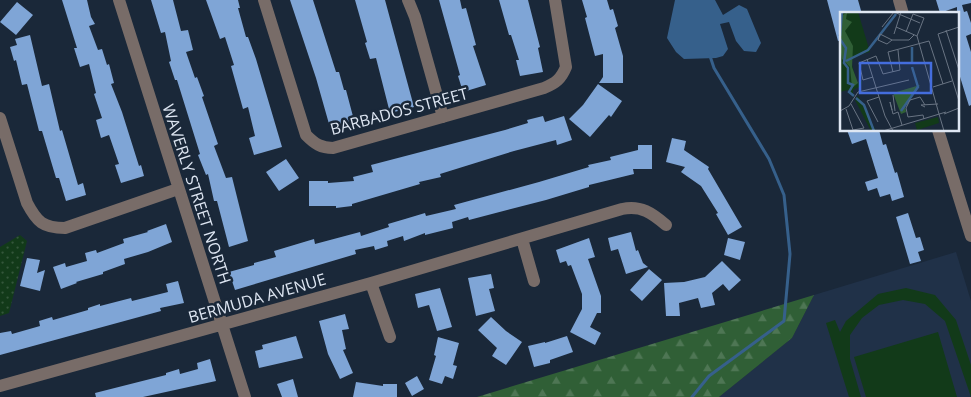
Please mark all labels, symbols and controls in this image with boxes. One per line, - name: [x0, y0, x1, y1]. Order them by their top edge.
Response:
- inset map: [840, 12, 958, 131]
- street label: BARBADOS STREET: [328, 82, 471, 140]
- street label: WAVERLY STREET NORTH: [158, 101, 236, 287]
- street label: BERMUDA AVENUE: [186, 268, 328, 328]

